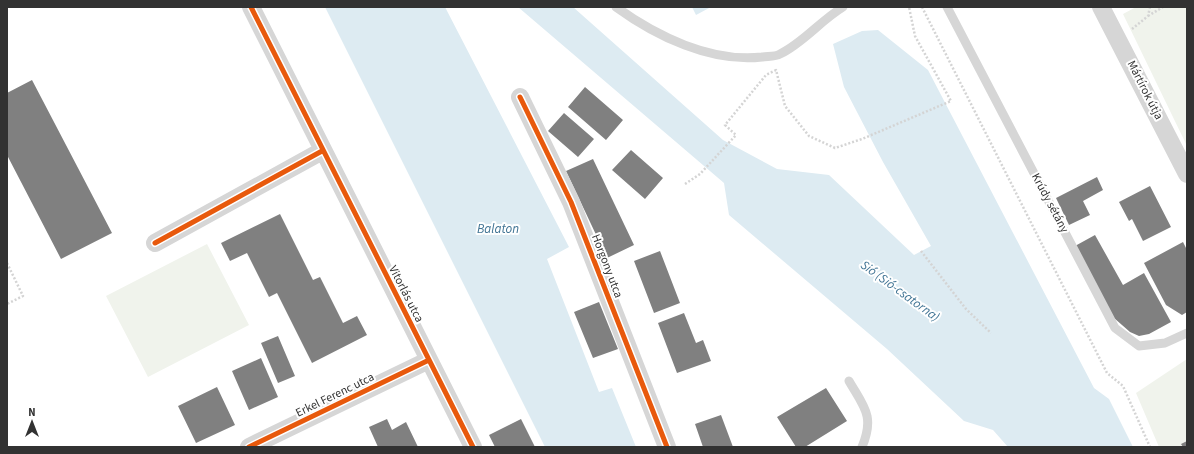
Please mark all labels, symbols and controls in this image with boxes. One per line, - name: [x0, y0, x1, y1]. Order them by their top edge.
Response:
- street label: Mártírok útja: [1123, 57, 1167, 123]
- street label: Krúdy sétány: [1027, 170, 1073, 236]
- water label: Balaton: [477, 220, 519, 238]
- street label: Horgony utca: [587, 232, 627, 300]
- water label: Sió (Sió-csatorna): [857, 256, 943, 326]
- street label: Vitorlás utca: [384, 262, 428, 326]
- street label: Erkel Ferenc utca: [293, 369, 377, 421]
- north arrow: [12, 402, 52, 442]
- text: N: [28, 405, 36, 420]

